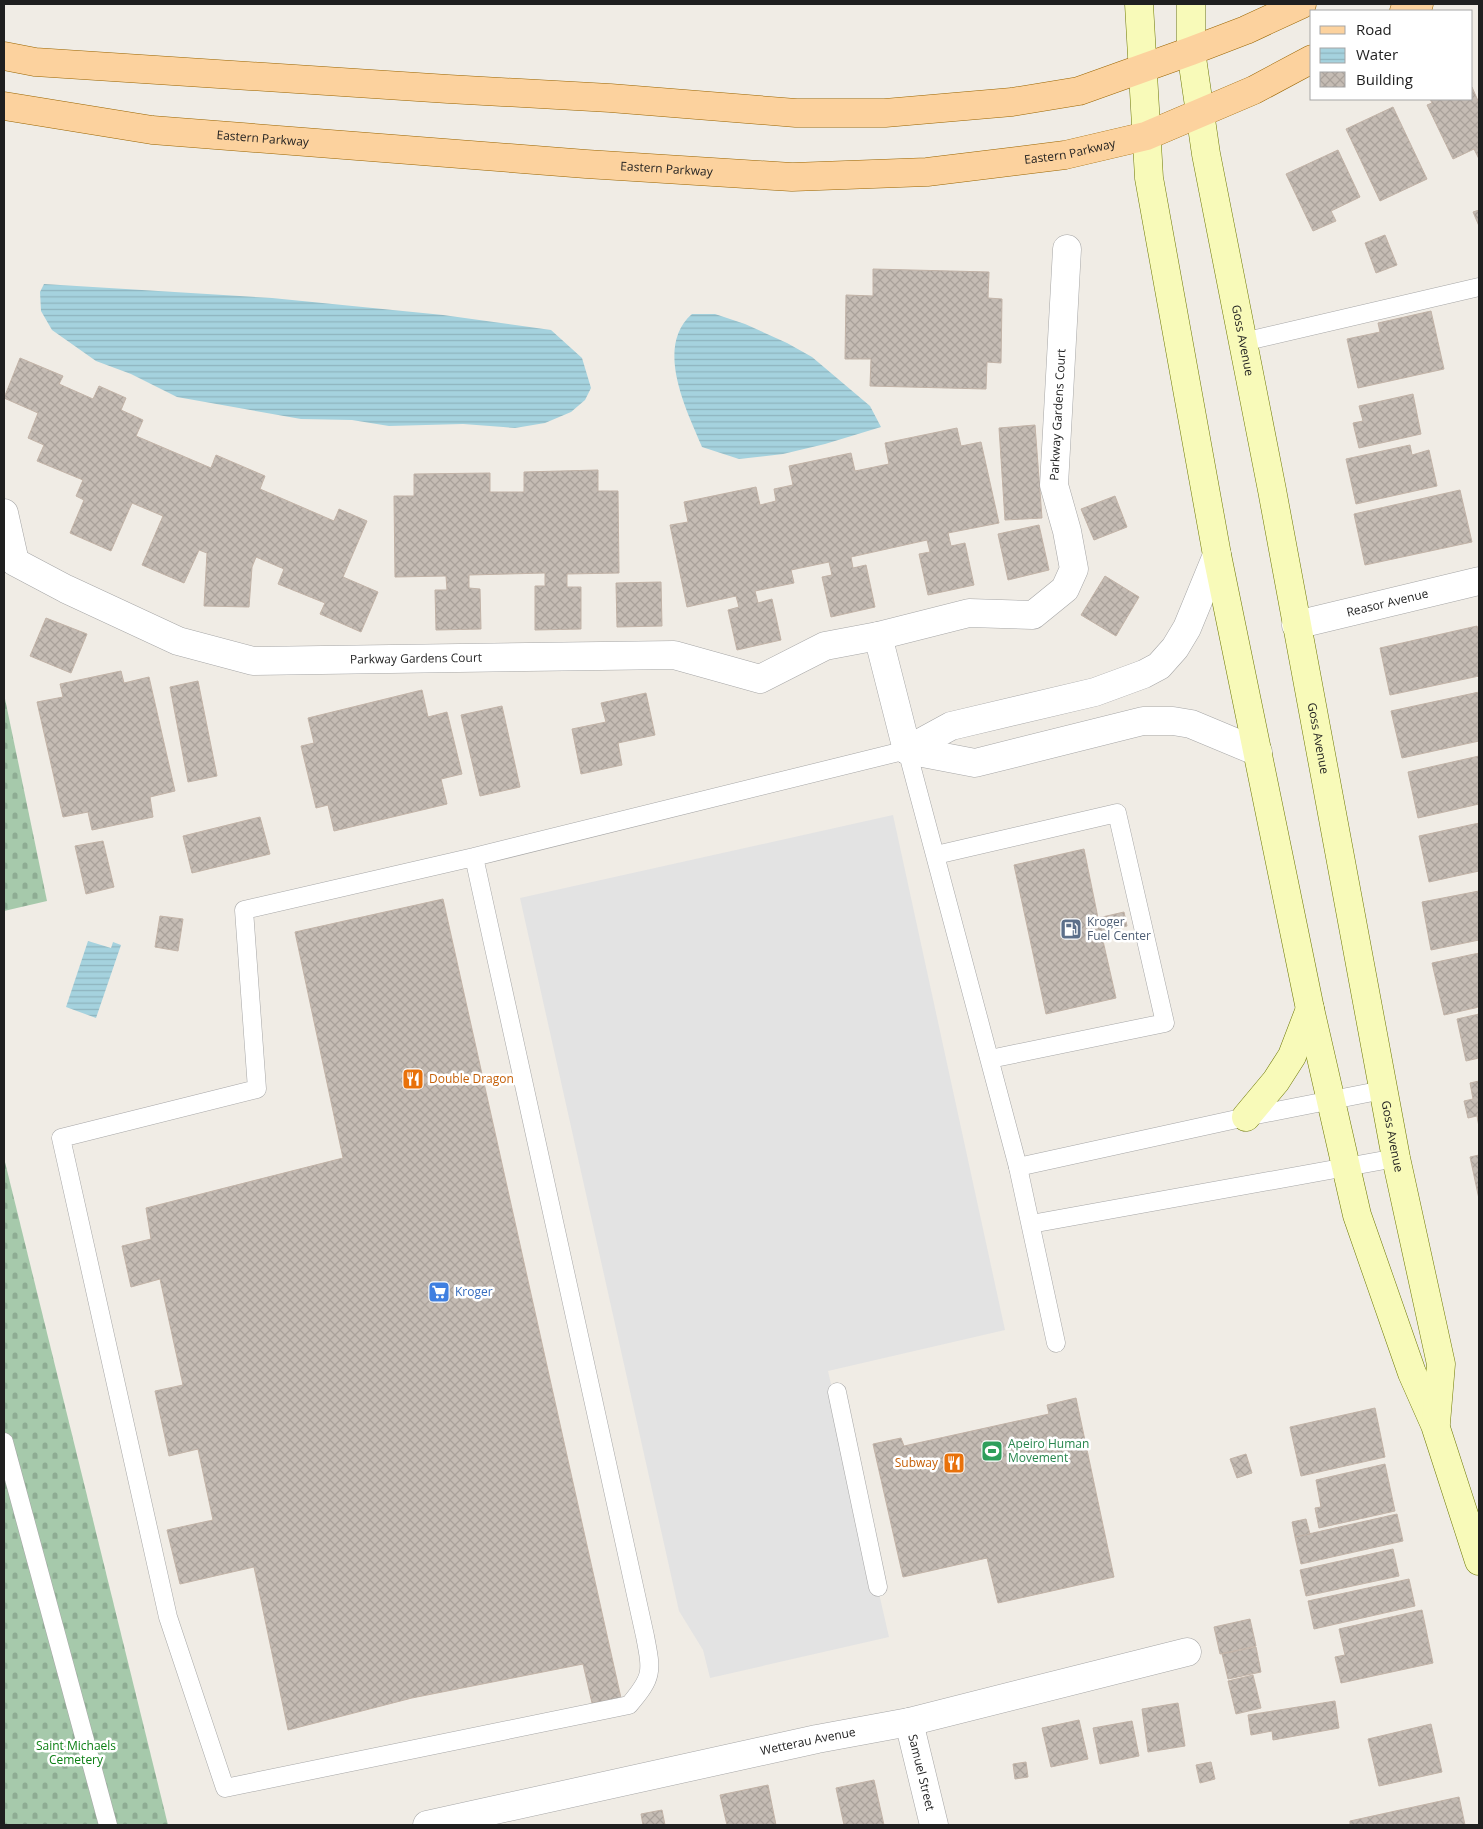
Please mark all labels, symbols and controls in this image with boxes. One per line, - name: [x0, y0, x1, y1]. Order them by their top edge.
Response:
- legend: [1310, 10, 1473, 100]
- text: Road: [1356, 19, 1392, 39]
- text: Water: [1356, 44, 1398, 64]
- text: Building: [1356, 69, 1413, 89]
- street label: Eastern Parkway: [216, 126, 311, 150]
- street label: Eastern Parkway: [1023, 134, 1118, 168]
- street label: Eastern Parkway: [620, 157, 714, 180]
- street label: Goss Avenue: [1228, 303, 1258, 378]
- street label: Parkway Gardens Court: [1045, 348, 1069, 481]
- street label: Reasor Avenue: [1345, 584, 1430, 621]
- street label: Parkway Gardens Court: [350, 649, 482, 668]
- street label: Goss Avenue: [1304, 701, 1334, 776]
- place label: Kroger Fuel Center: [1087, 913, 1151, 944]
- fuel station icon: Kroger Fuel Center: [1059, 917, 1083, 941]
- restaurant icon: Double Dragon: [401, 1067, 425, 1091]
- place label: Double Dragon: [429, 1070, 514, 1087]
- street label: Goss Avenue: [1378, 1099, 1408, 1174]
- supermarket icon: Kroger: [427, 1280, 451, 1304]
- place label: Kroger: [455, 1283, 493, 1300]
- place label: Apeiro Human Movement: [1008, 1435, 1089, 1466]
- sports icon: Apeiro Human Movement: [980, 1439, 1004, 1463]
- restaurant icon: Subway: [942, 1451, 966, 1475]
- place label: Subway: [895, 1454, 939, 1471]
- street label: Wetterau Avenue: [759, 1723, 857, 1759]
- street label: Samuel Street: [904, 1732, 939, 1812]
- park label: Saint Michaels Cemetery: [36, 1737, 116, 1768]

